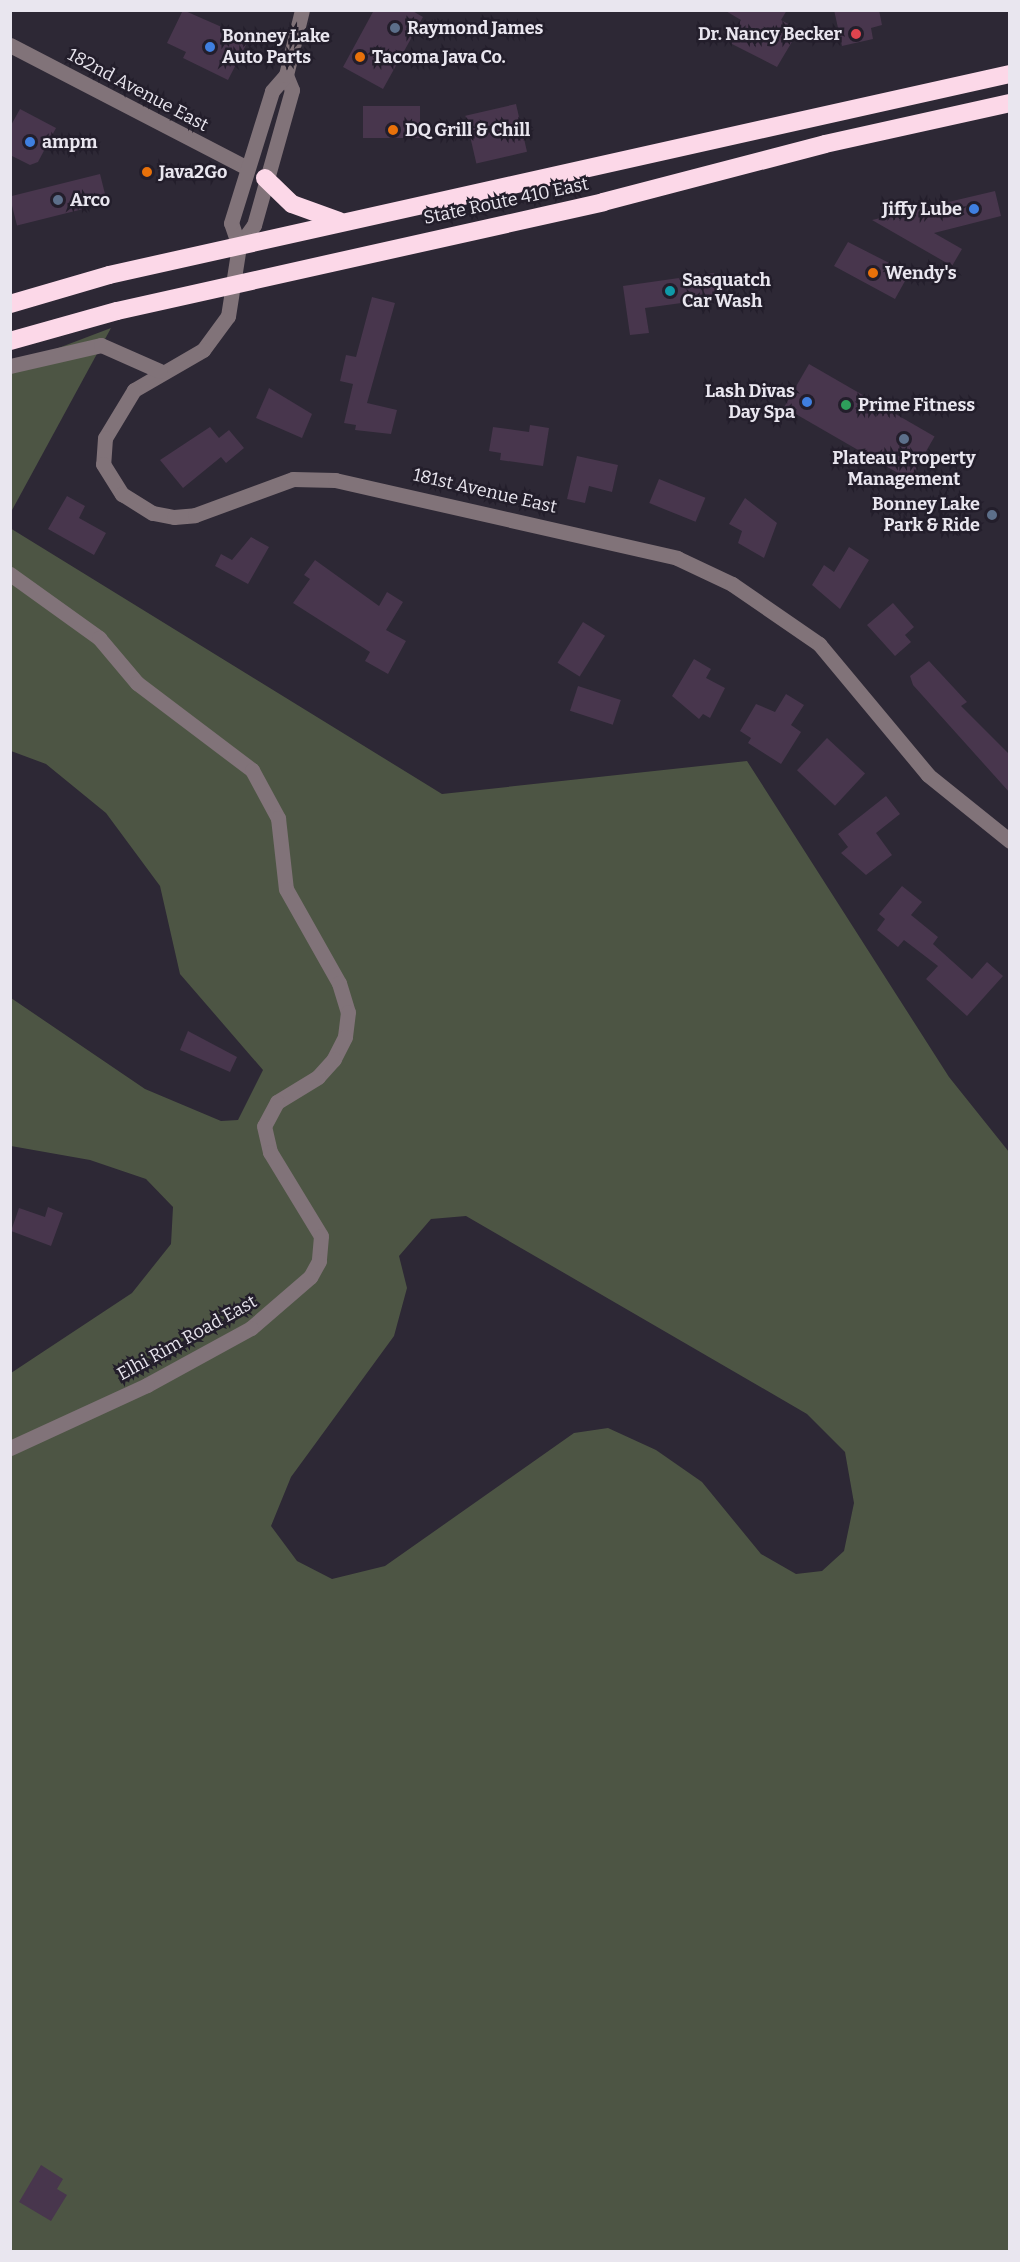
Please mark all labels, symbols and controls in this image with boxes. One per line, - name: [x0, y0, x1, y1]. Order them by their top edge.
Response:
- place label: Raymond James: [407, 17, 543, 39]
- marker: Raymond James: [388, 21, 402, 35]
- place label: Dr. Nancy Becker: [698, 23, 842, 45]
- marker: Dr. Nancy Becker: [847, 25, 865, 43]
- place label: Bonney Lake Auto Parts: [222, 26, 330, 68]
- marker: Bonney Lake Auto Parts: [203, 40, 217, 54]
- street label: 182nd Avenue East: [64, 44, 212, 136]
- place label: Tacoma Java Co.: [372, 46, 506, 68]
- marker: Tacoma Java Co.: [353, 50, 367, 64]
- place label: DQ Grill & Chill: [405, 119, 530, 141]
- marker: DQ Grill & Chill: [386, 123, 400, 137]
- place label: ampm: [42, 131, 97, 153]
- marker: ampm: [23, 135, 37, 149]
- place label: Java2Go: [159, 161, 227, 183]
- marker: Java2Go: [140, 165, 154, 179]
- street label: State Route 410 East: [422, 173, 590, 229]
- place label: Arco: [70, 189, 110, 211]
- marker: Arco: [51, 193, 65, 207]
- place label: Jiffy Lube: [882, 198, 962, 220]
- marker: Jiffy Lube: [967, 202, 981, 216]
- place label: Wendy's: [885, 262, 957, 284]
- marker: Wendy's: [866, 266, 880, 280]
- place label: Sasquatch Car Wash: [682, 270, 771, 312]
- marker: Sasquatch Car Wash: [663, 284, 677, 298]
- place label: Lash Divas Day Spa: [705, 381, 795, 424]
- place label: Prime Fitness: [858, 394, 975, 416]
- marker: Lash Divas Day Spa: [800, 395, 814, 409]
- marker: Prime Fitness: [839, 398, 853, 412]
- marker: Plateau Property Management: [897, 432, 911, 446]
- place label: Plateau Property Management: [832, 448, 976, 490]
- street label: 181st Avenue East: [411, 464, 559, 518]
- place label: Bonney Lake Park & Ride: [872, 494, 980, 536]
- marker: Bonney Lake Park & Ride: [985, 508, 999, 522]
- street label: Elhi Rim Road East: [114, 1291, 260, 1385]

